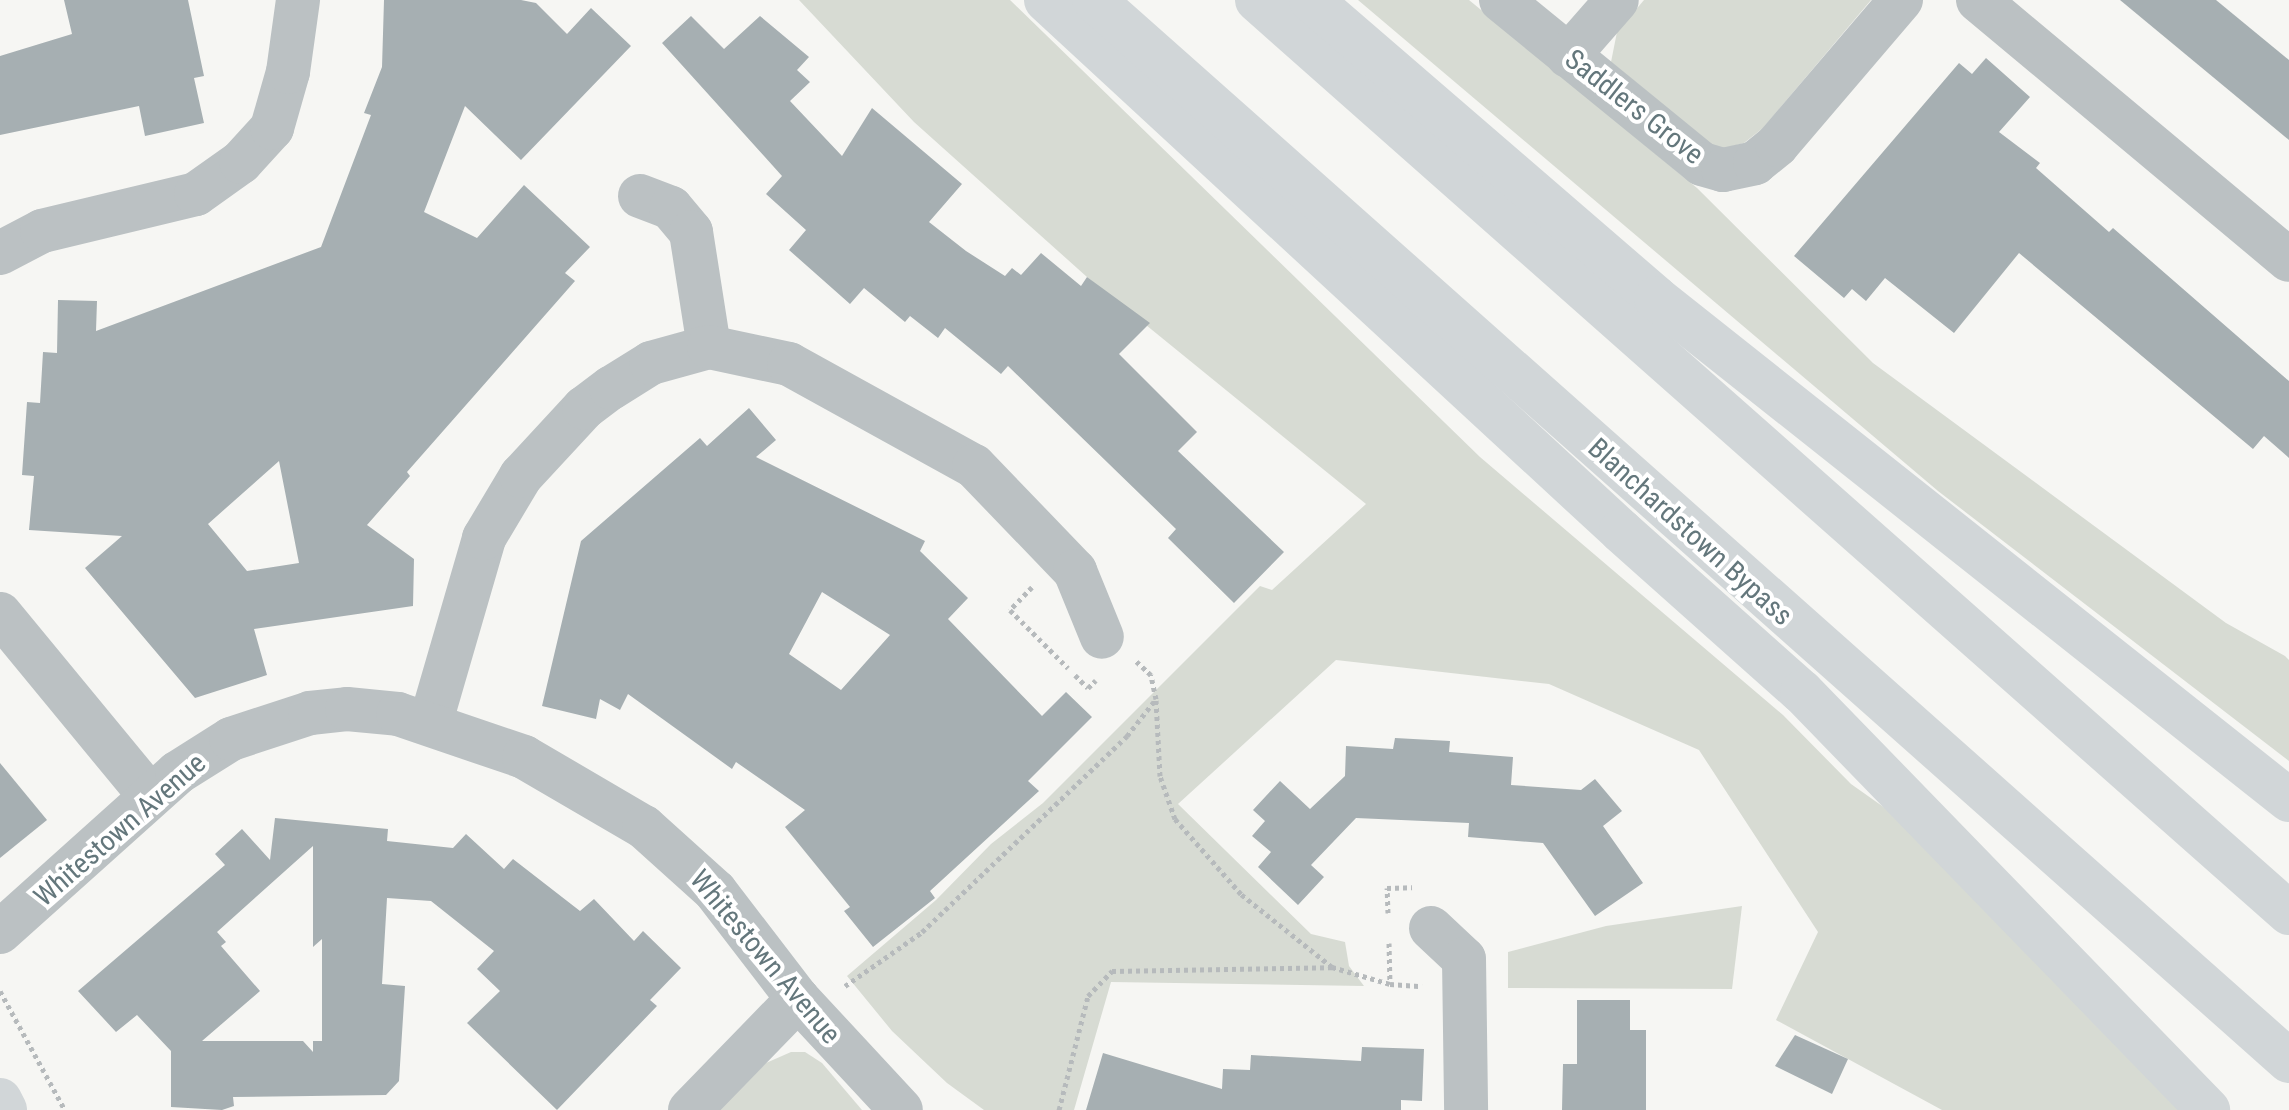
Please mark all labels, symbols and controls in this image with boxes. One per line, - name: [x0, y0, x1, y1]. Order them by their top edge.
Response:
- street label: Saddlers Grove: [1558, 42, 1710, 172]
- street label: Blanchardstown Bypass: [1581, 431, 1799, 633]
- street label: Whitestown Avenue: [27, 746, 213, 914]
- street label: Whitestown Avenue: [683, 863, 847, 1051]

